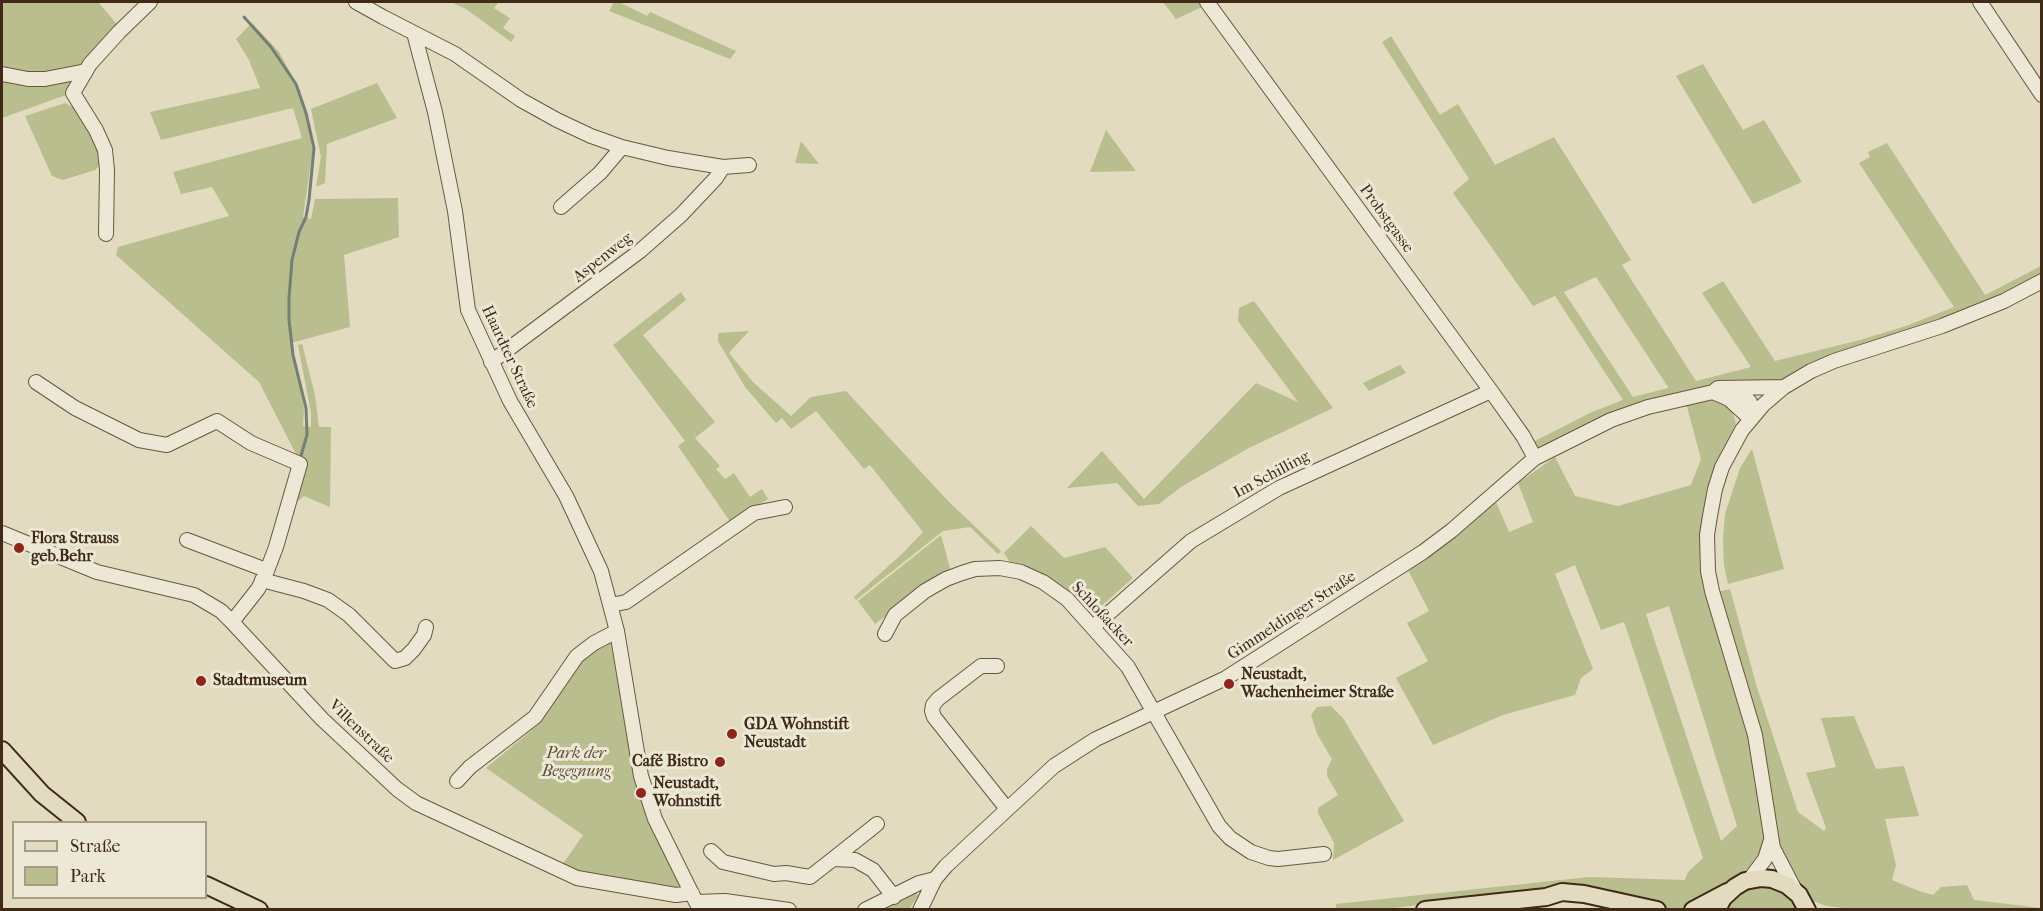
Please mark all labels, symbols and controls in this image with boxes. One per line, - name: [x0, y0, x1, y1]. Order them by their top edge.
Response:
- street label: Probstgasse: [1355, 181, 1417, 257]
- street label: Aspenweg: [570, 229, 636, 287]
- street label: Haardter Straße: [477, 302, 541, 412]
- street label: Im Schilling: [1231, 447, 1313, 503]
- place label: Flora Strauss geb.Behr: [31, 529, 119, 567]
- marker: Flora Strauss geb.Behr: [12, 541, 26, 555]
- street label: Gimmeldinger Straße: [1224, 567, 1360, 665]
- street label: Schloßacker: [1067, 578, 1137, 652]
- place label: Neustadt, Wachenheimer Straße: [1241, 665, 1394, 703]
- place label: Stadtmuseum: [213, 671, 307, 691]
- marker: Stadtmuseum: [194, 674, 208, 688]
- marker: Neustadt, Wachenheimer Straße: [1222, 677, 1236, 691]
- street label: Villenstraße: [324, 696, 398, 768]
- place label: GDA Wohnstift Neustadt: [744, 715, 849, 753]
- marker: GDA Wohnstift Neustadt: [725, 727, 739, 741]
- park label: Park der Begegnung: [542, 744, 610, 782]
- place label: Café Bistro: [632, 752, 708, 772]
- marker: Café Bistro: [713, 755, 727, 769]
- place label: Neustadt, Wohnstift: [653, 774, 721, 812]
- marker: Neustadt, Wohnstift: [634, 786, 648, 800]
- legend: [12, 821, 207, 899]
- text: Straße: [70, 836, 120, 857]
- text: Park: [70, 866, 106, 887]

